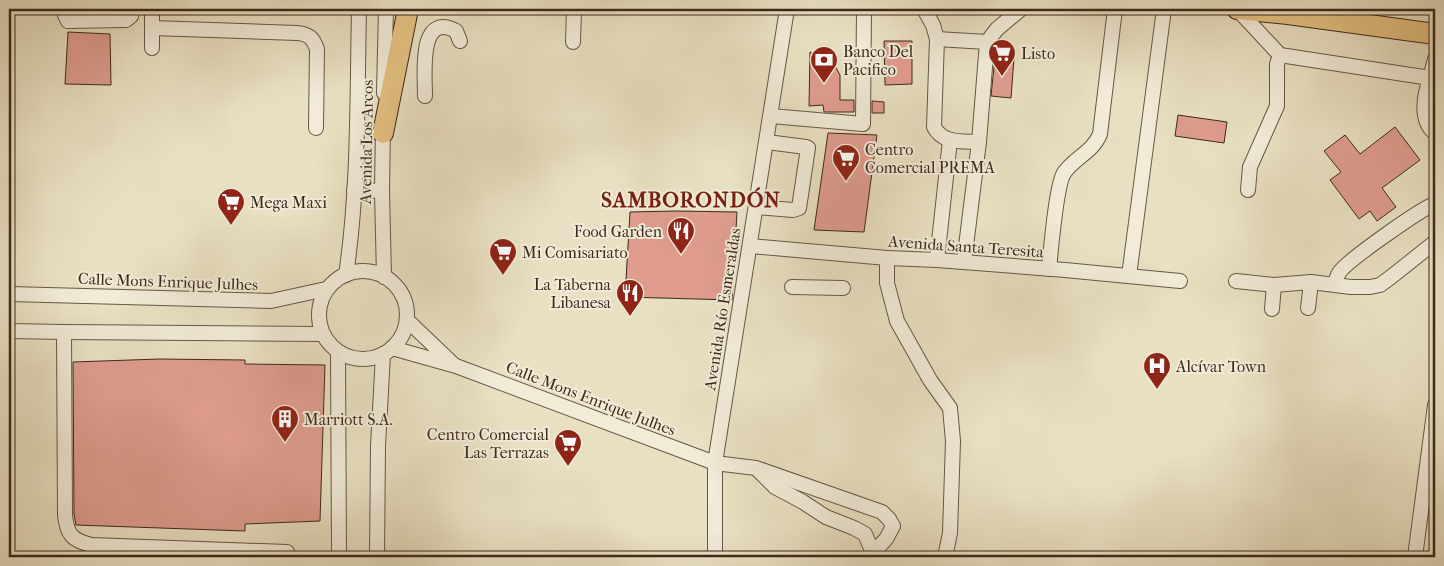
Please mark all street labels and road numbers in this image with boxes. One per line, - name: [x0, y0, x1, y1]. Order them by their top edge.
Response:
- street label: Avenida Los Arcos: [356, 80, 377, 205]
- street label: Avenida Río Esmeraldas: [700, 226, 745, 393]
- street label: Avenida Santa Teresita: [886, 232, 1045, 261]
- street label: Calle Mons Enrique Julhes: [78, 269, 259, 294]
- street label: Calle Mons Enrique Julhes: [503, 357, 679, 440]

